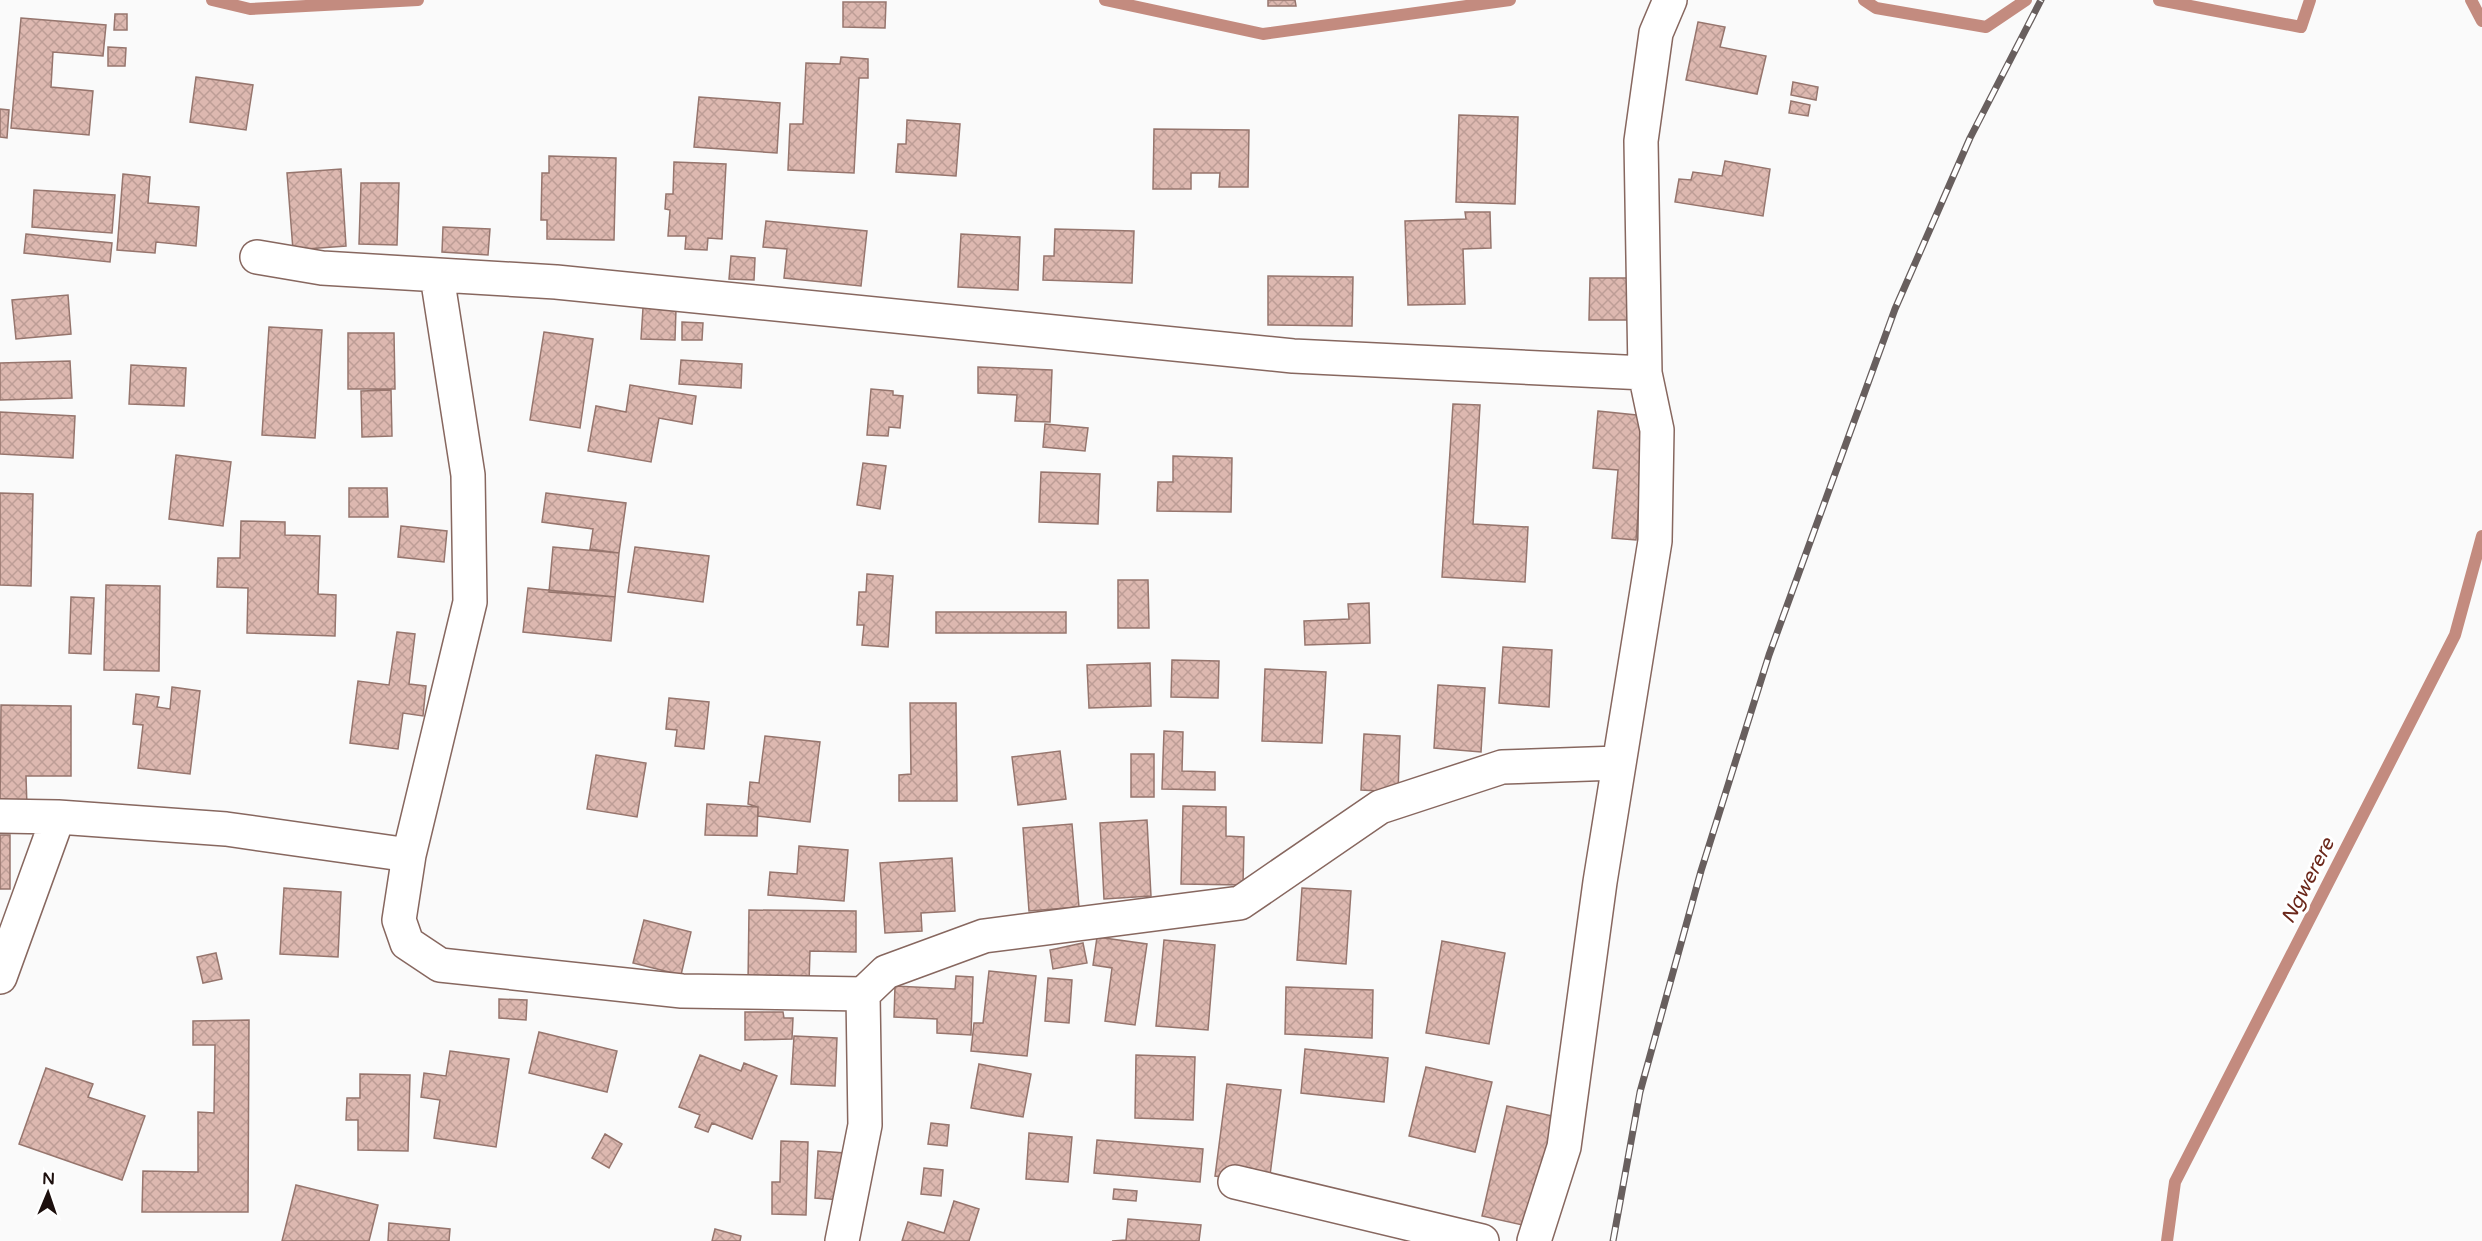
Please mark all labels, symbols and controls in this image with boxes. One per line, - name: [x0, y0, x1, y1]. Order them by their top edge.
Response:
- water label: Ngwerere: [2276, 833, 2341, 928]
- north arrow: [18, 1163, 78, 1223]
- text: N: [42, 1169, 55, 1189]

